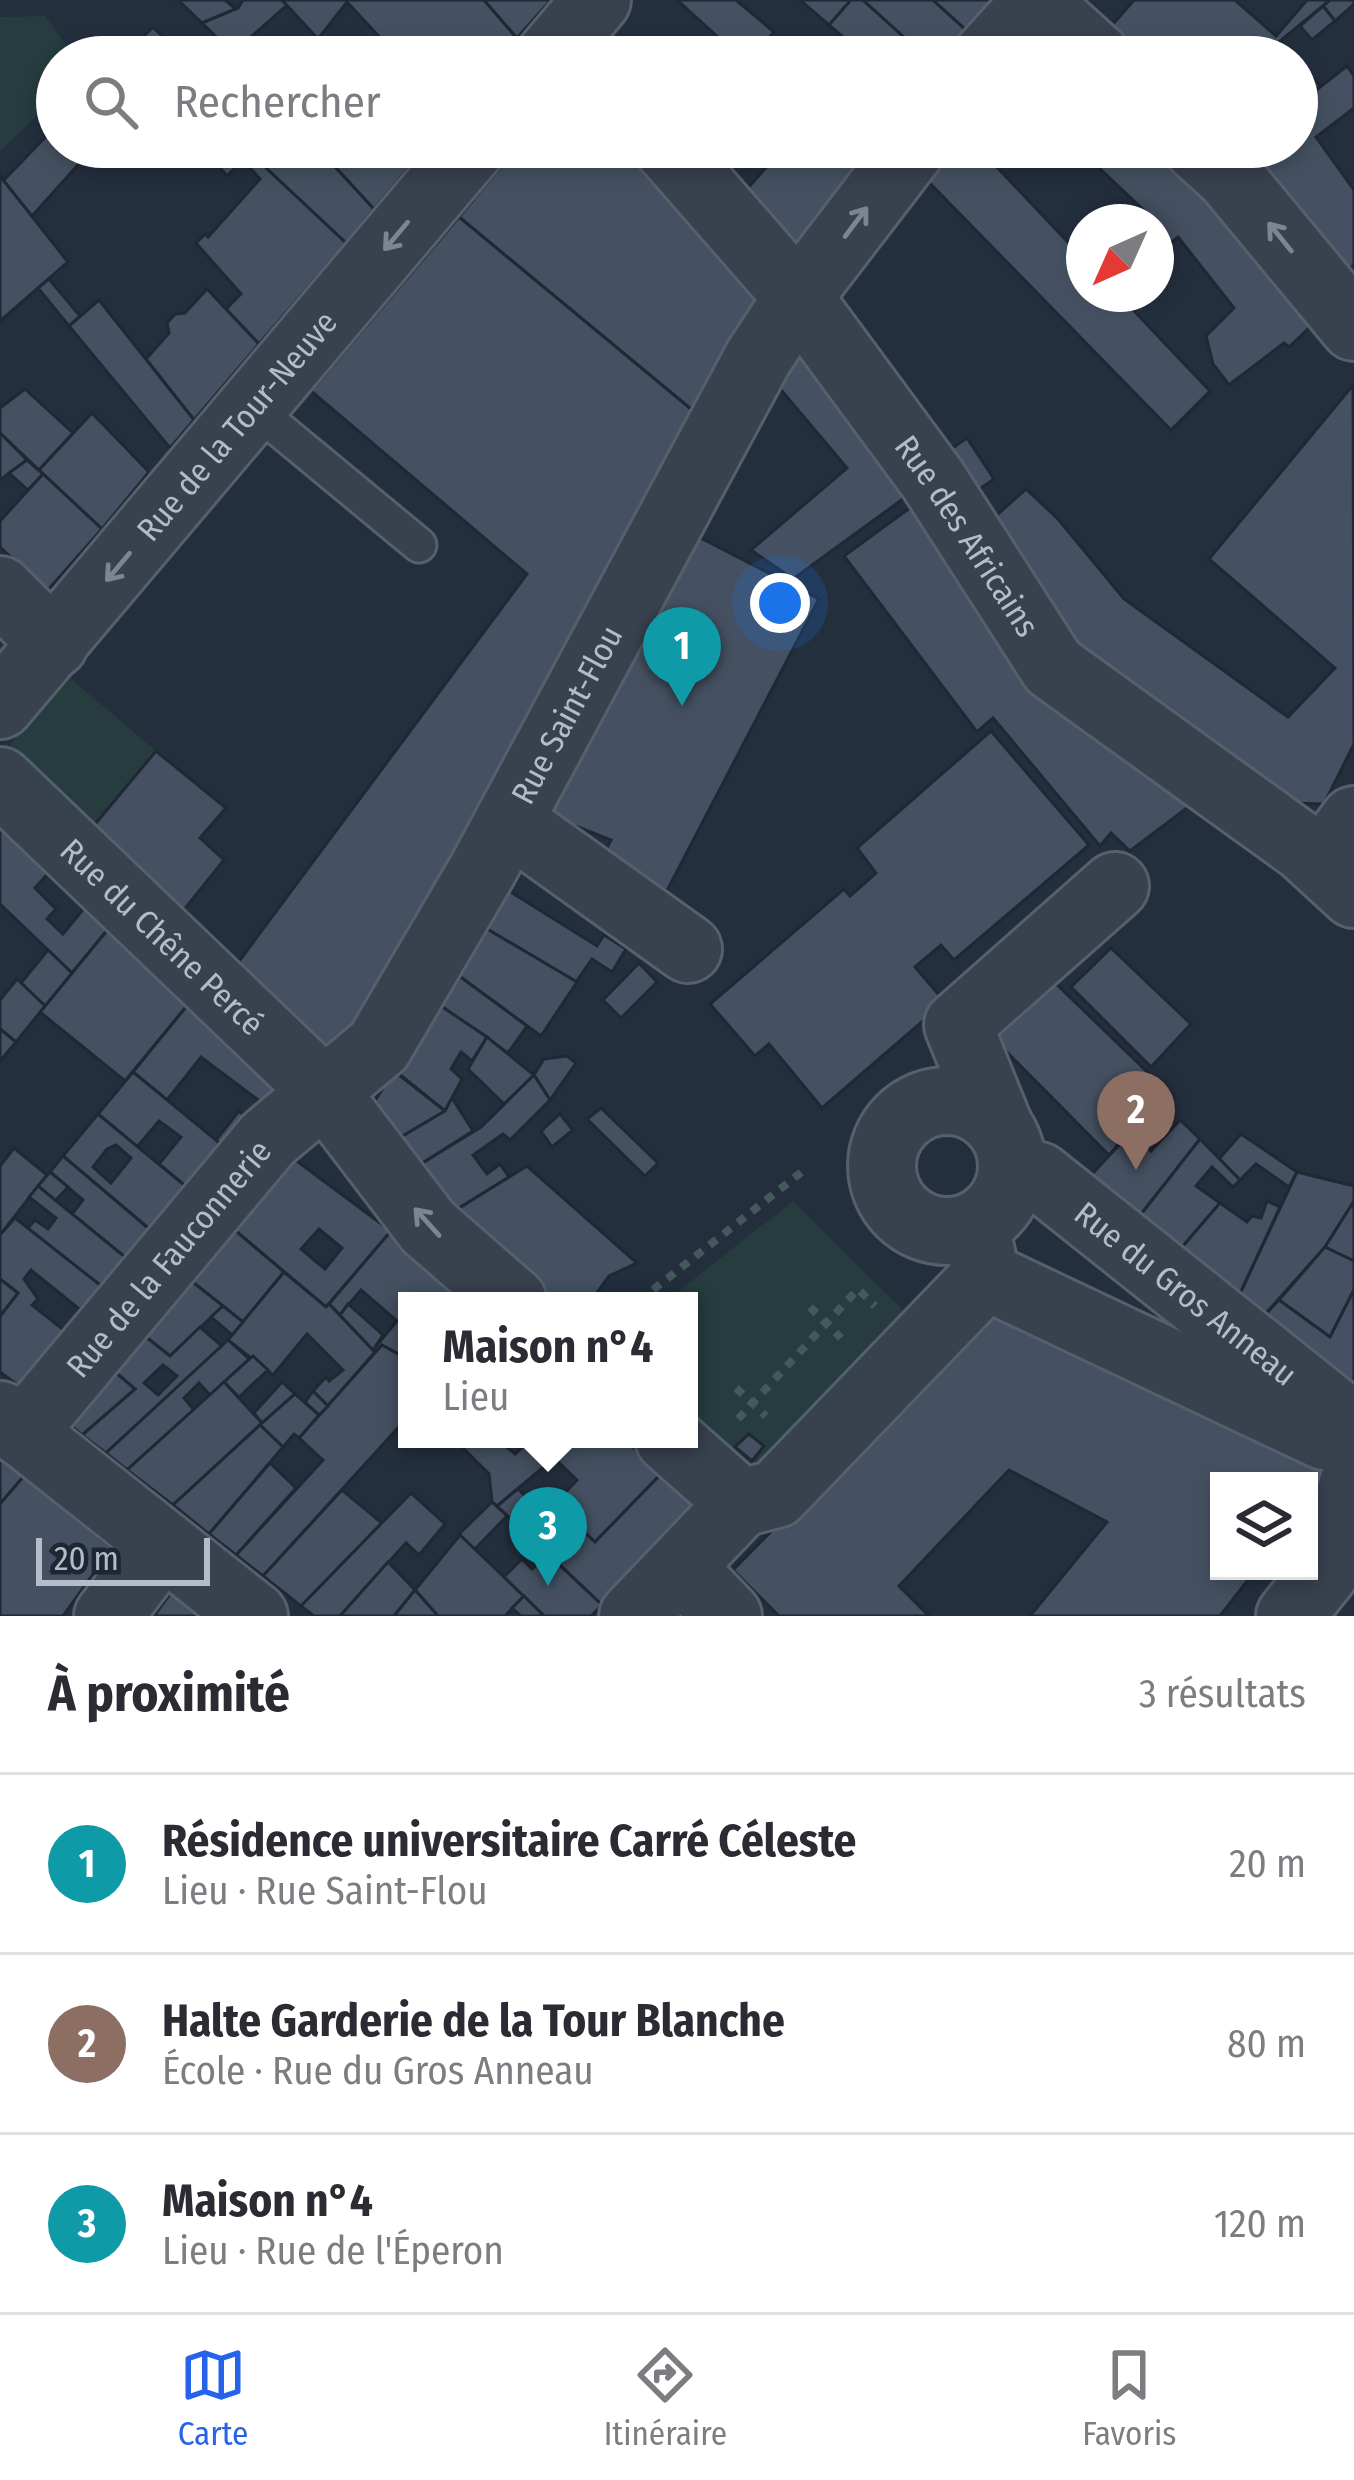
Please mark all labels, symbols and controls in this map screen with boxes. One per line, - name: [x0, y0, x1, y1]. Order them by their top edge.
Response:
- search box: [36, 36, 1318, 168]
- icon: search: [78, 69, 144, 135]
- text: Rechercher: [174, 75, 381, 129]
- north arrow: [1066, 204, 1174, 312]
- one-way arrow: [842, 207, 869, 239]
- one-way arrow: [383, 220, 410, 251]
- one-way arrow: [1266, 222, 1294, 253]
- street label: Rue de la Tour-Neuve: [129, 303, 346, 549]
- street label: Rue des Africains: [886, 428, 1047, 644]
- one-way arrow: [105, 550, 131, 582]
- your location: [750, 573, 810, 633]
- pin: 1: [643, 607, 721, 706]
- street label: Rue Saint-Flou: [503, 619, 631, 811]
- street label: Rue du Chêne Percé: [52, 831, 272, 1044]
- pin: 2: [1097, 1071, 1175, 1170]
- street label: Rue de la Fauconnerie: [58, 1132, 280, 1386]
- street label: Rue du Gros Anneau: [1066, 1193, 1304, 1395]
- one-way arrow: [414, 1208, 441, 1238]
- popup: [398, 1292, 698, 1448]
- text: Maison n°4: [443, 1320, 653, 1374]
- text: Lieu: [443, 1374, 509, 1420]
- map controls: [1210, 1472, 1318, 1580]
- button: layers: [1210, 1472, 1318, 1580]
- pin: 3: [509, 1487, 587, 1586]
- scale bar: [36, 1532, 210, 1585]
- text: 20 m: [54, 1539, 119, 1579]
- text: À proximité: [48, 1663, 290, 1725]
- text: 3 résultats: [1139, 1671, 1306, 1717]
- text: Résidence universitaire Carré Céleste: [162, 1814, 856, 1868]
- text: 1: [79, 1841, 95, 1887]
- text: 20 m: [1229, 1841, 1306, 1887]
- text: Lieu · Rue Saint-Flou: [162, 1868, 488, 1914]
- text: Halte Garderie de la Tour Blanche: [162, 1994, 785, 2048]
- text: 2: [78, 2021, 96, 2067]
- text: 80 m: [1227, 2021, 1306, 2067]
- text: École · Rue du Gros Anneau: [162, 2048, 594, 2094]
- text: Maison n°4: [162, 2174, 373, 2228]
- text: 3: [78, 2201, 96, 2247]
- text: 120 m: [1214, 2201, 1306, 2247]
- text: Lieu · Rue de l'Éperon: [162, 2228, 504, 2274]
- tab: Carte: [178, 2342, 248, 2454]
- tab: Itinéraire: [604, 2342, 727, 2454]
- tab: Favoris: [1082, 2342, 1176, 2454]

